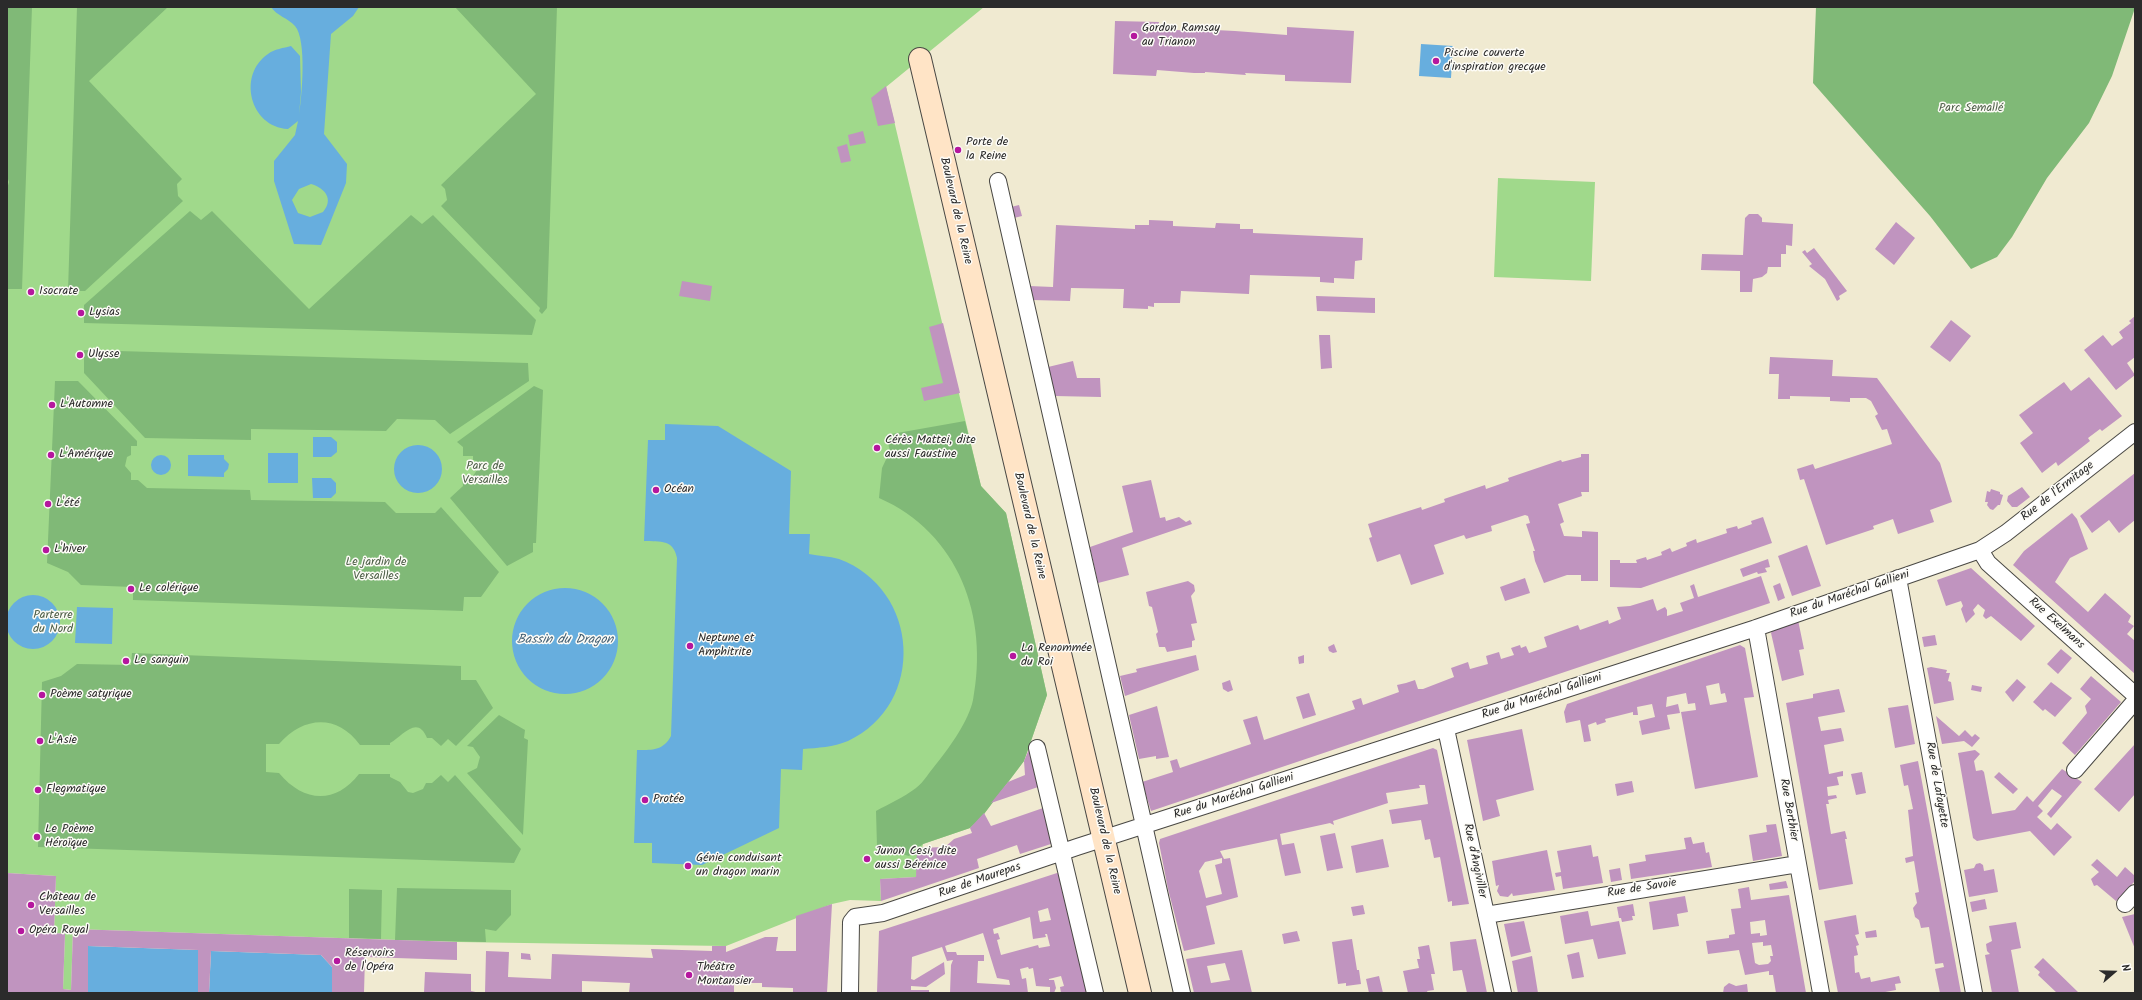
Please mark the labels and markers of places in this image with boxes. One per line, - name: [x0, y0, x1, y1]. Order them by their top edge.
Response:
- place label: Gordon Ramsay au Trianon: [1142, 22, 1220, 50]
- marker: Gordon Ramsay au Trianon: [1129, 31, 1139, 41]
- place label: Piscine couverte d'inspiration grecque: [1444, 47, 1546, 75]
- marker: Piscine couverte d'inspiration grecque: [1431, 56, 1441, 66]
- place label: Porte de la Reine: [966, 136, 1008, 164]
- marker: Porte de la Reine: [953, 145, 963, 155]
- place label: Isocrate: [39, 285, 78, 299]
- marker: Isocrate: [26, 287, 36, 297]
- place label: Lysias: [89, 306, 120, 320]
- marker: Lysias: [76, 308, 86, 318]
- place label: Ulysse: [88, 348, 119, 362]
- marker: Ulysse: [75, 350, 85, 360]
- place label: L'Automne: [60, 398, 113, 412]
- marker: L'Automne: [47, 400, 57, 410]
- place label: Cérès Mattei, dite aussi Faustine: [885, 434, 976, 462]
- marker: Cérès Mattei, dite aussi Faustine: [872, 443, 882, 453]
- place label: L'Amérique: [59, 448, 113, 462]
- marker: L'Amérique: [46, 450, 56, 460]
- place label: Océan: [664, 483, 694, 497]
- marker: Océan: [651, 485, 661, 495]
- place label: L'été: [56, 497, 79, 511]
- marker: L'été: [43, 499, 53, 509]
- place label: L'hiver: [54, 543, 86, 557]
- marker: L'hiver: [41, 545, 51, 555]
- place label: Le colérique: [139, 582, 198, 596]
- marker: Le colérique: [126, 584, 136, 594]
- place label: Neptune et Amphitrite: [698, 632, 754, 660]
- marker: Neptune et Amphitrite: [685, 641, 695, 651]
- place label: La Renommée du Roi: [1021, 642, 1092, 670]
- marker: La Renommée du Roi: [1008, 651, 1018, 661]
- place label: Le sanguin: [134, 654, 189, 668]
- marker: Le sanguin: [121, 656, 131, 666]
- place label: Poème satyrique: [50, 688, 132, 702]
- marker: Poème satyrique: [37, 690, 47, 700]
- place label: L'Asie: [48, 734, 77, 748]
- marker: L'Asie: [35, 736, 45, 746]
- place label: Flegmatique: [46, 783, 106, 797]
- marker: Flegmatique: [33, 785, 43, 795]
- place label: Protée: [653, 793, 684, 807]
- marker: Protée: [640, 795, 650, 805]
- place label: Le Poème Héroïque: [45, 823, 94, 851]
- marker: Le Poème Héroïque: [32, 832, 42, 842]
- place label: Junon Cesi, dite aussi Bérénice: [875, 845, 956, 873]
- place label: Génie conduisant un dragon marin: [696, 852, 782, 880]
- marker: Junon Cesi, dite aussi Bérénice: [862, 854, 872, 864]
- marker: Génie conduisant un dragon marin: [683, 861, 693, 871]
- place label: Château de Versailles: [39, 891, 96, 919]
- marker: Château de Versailles: [26, 900, 36, 910]
- place label: Opéra Royal: [29, 924, 88, 938]
- marker: Opéra Royal: [16, 926, 26, 936]
- place label: Réservoirs de l'Opéra: [345, 947, 394, 975]
- marker: Réservoirs de l'Opéra: [332, 956, 342, 966]
- place label: Théâtre Montansier: [697, 961, 752, 989]
- marker: Théâtre Montansier: [684, 970, 694, 980]

